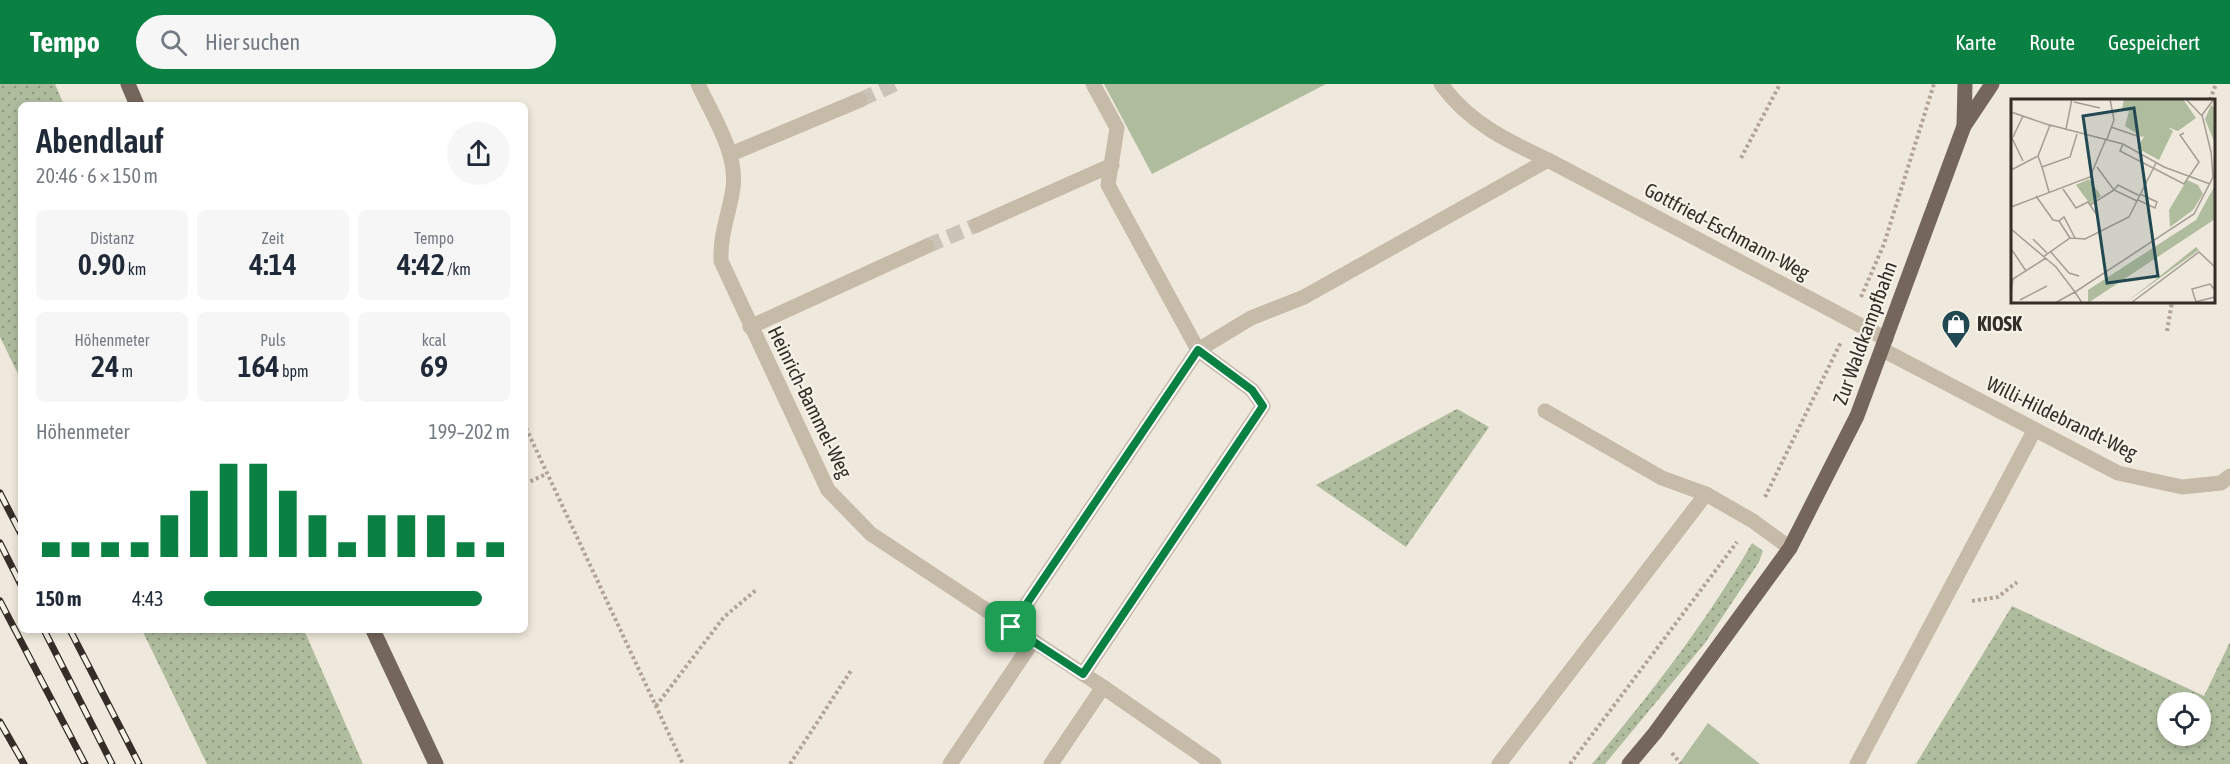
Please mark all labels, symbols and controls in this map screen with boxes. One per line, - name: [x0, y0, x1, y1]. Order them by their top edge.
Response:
- search box: [136, 15, 556, 69]
- text: Tempo: [30, 26, 100, 58]
- icon: search: [157, 26, 190, 59]
- text: Hier suchen: [205, 29, 300, 55]
- text: Karte: [1955, 30, 1996, 54]
- text: Route: [2029, 30, 2075, 54]
- text: Gespeichert: [2108, 30, 2200, 54]
- inset map: [2011, 99, 2215, 303]
- text: Abendlauf: [36, 122, 164, 160]
- button: share: [447, 122, 510, 185]
- text: 20:46 · 6 × 150 m: [36, 164, 158, 187]
- street label: Gottfried-Eschmann-Weg: [1641, 177, 1814, 284]
- text: Distanz: [90, 229, 134, 247]
- text: Zeit: [262, 229, 284, 247]
- text: Tempo: [414, 229, 454, 247]
- text: 0.90: [78, 247, 125, 281]
- text: 4:14: [249, 247, 297, 281]
- text: 4:42: [397, 247, 445, 281]
- street label: Zur Waldkampfbahn: [1828, 258, 1901, 408]
- text: km: [125, 260, 146, 278]
- text: /km: [445, 260, 471, 278]
- shop icon: KIOSK: [1940, 308, 1972, 350]
- place label: KIOSK: [1977, 312, 2022, 335]
- street label: Heinrich-Bammel-Weg: [764, 322, 857, 482]
- text: Höhenmeter: [75, 331, 149, 349]
- text: Puls: [260, 331, 286, 349]
- text: kcal: [422, 331, 446, 349]
- text: 24: [91, 349, 119, 383]
- text: 164: [237, 349, 280, 383]
- text: 69: [420, 349, 448, 383]
- text: m: [119, 362, 133, 380]
- text: bpm: [280, 362, 309, 380]
- street label: Willi-Hildebrandt-Weg: [1983, 371, 2142, 464]
- text: Höhenmeter: [36, 420, 130, 443]
- text: 199–202 m: [428, 420, 510, 443]
- text: 150 m: [36, 587, 81, 610]
- text: 4:43: [132, 587, 164, 610]
- pin: [985, 601, 1036, 652]
- icon: arrive: [994, 610, 1027, 643]
- map controls: [2157, 692, 2211, 746]
- button: locate: [2157, 692, 2211, 746]

